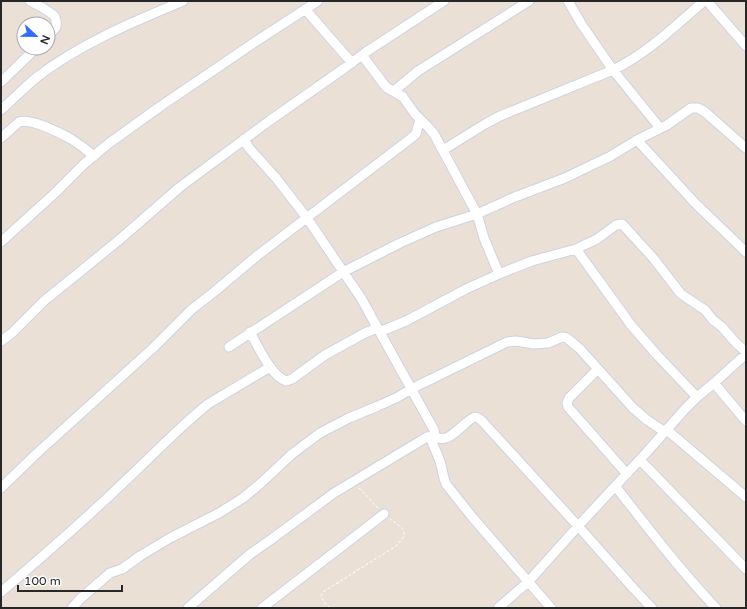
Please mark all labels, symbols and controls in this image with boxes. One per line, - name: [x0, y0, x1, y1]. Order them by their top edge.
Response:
- north arrow: [16, 16, 56, 56]
- text: N: [37, 33, 52, 46]
- scale bar: [18, 567, 122, 593]
- text: 100 m: [24, 574, 61, 588]

